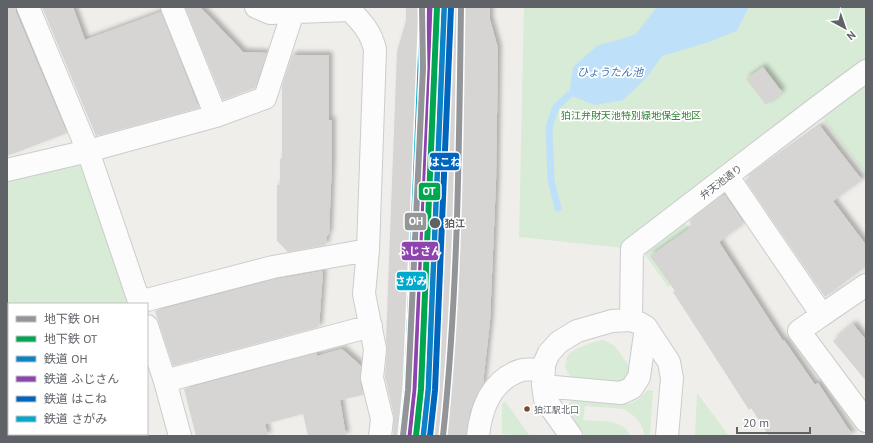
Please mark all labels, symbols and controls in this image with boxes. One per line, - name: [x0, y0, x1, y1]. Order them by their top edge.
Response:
- north arrow: [825, 8, 865, 48]
- text: N: [844, 28, 859, 43]
- water label: ひょうたん池: [577, 65, 644, 79]
- park label: 狛江弁財天池特別緑地保全地区: [561, 109, 701, 122]
- line badge: はこね: [429, 152, 460, 171]
- text: はこね: [429, 155, 462, 169]
- street label: 弁天池通り: [697, 162, 745, 202]
- line badge: OT: [418, 182, 441, 201]
- text: OT: [422, 184, 436, 198]
- line badge: OH: [404, 212, 427, 231]
- text: OH: [409, 214, 423, 228]
- marker: 狛江: [428, 216, 442, 230]
- place label: 狛江: [444, 217, 465, 230]
- line badge: ふじさん: [401, 241, 439, 261]
- text: ふじさん: [398, 244, 442, 258]
- line badge: さがみ: [396, 271, 427, 291]
- text: さがみ: [395, 274, 428, 288]
- legend: [8, 303, 148, 435]
- text: 地下鉄 OH: [44, 311, 99, 326]
- text: 地下鉄 OT: [44, 331, 98, 346]
- text: 鉄道 OH: [44, 351, 87, 366]
- text: 鉄道 ふじさん: [44, 371, 119, 386]
- text: 鉄道 はこね: [44, 391, 107, 406]
- marker: 狛江駅北口: [522, 404, 532, 414]
- place label: 狛江駅北口: [534, 404, 579, 415]
- scale bar: [737, 409, 810, 435]
- text: 鉄道 さがみ: [44, 411, 107, 426]
- text: 20 m: [743, 415, 769, 430]

